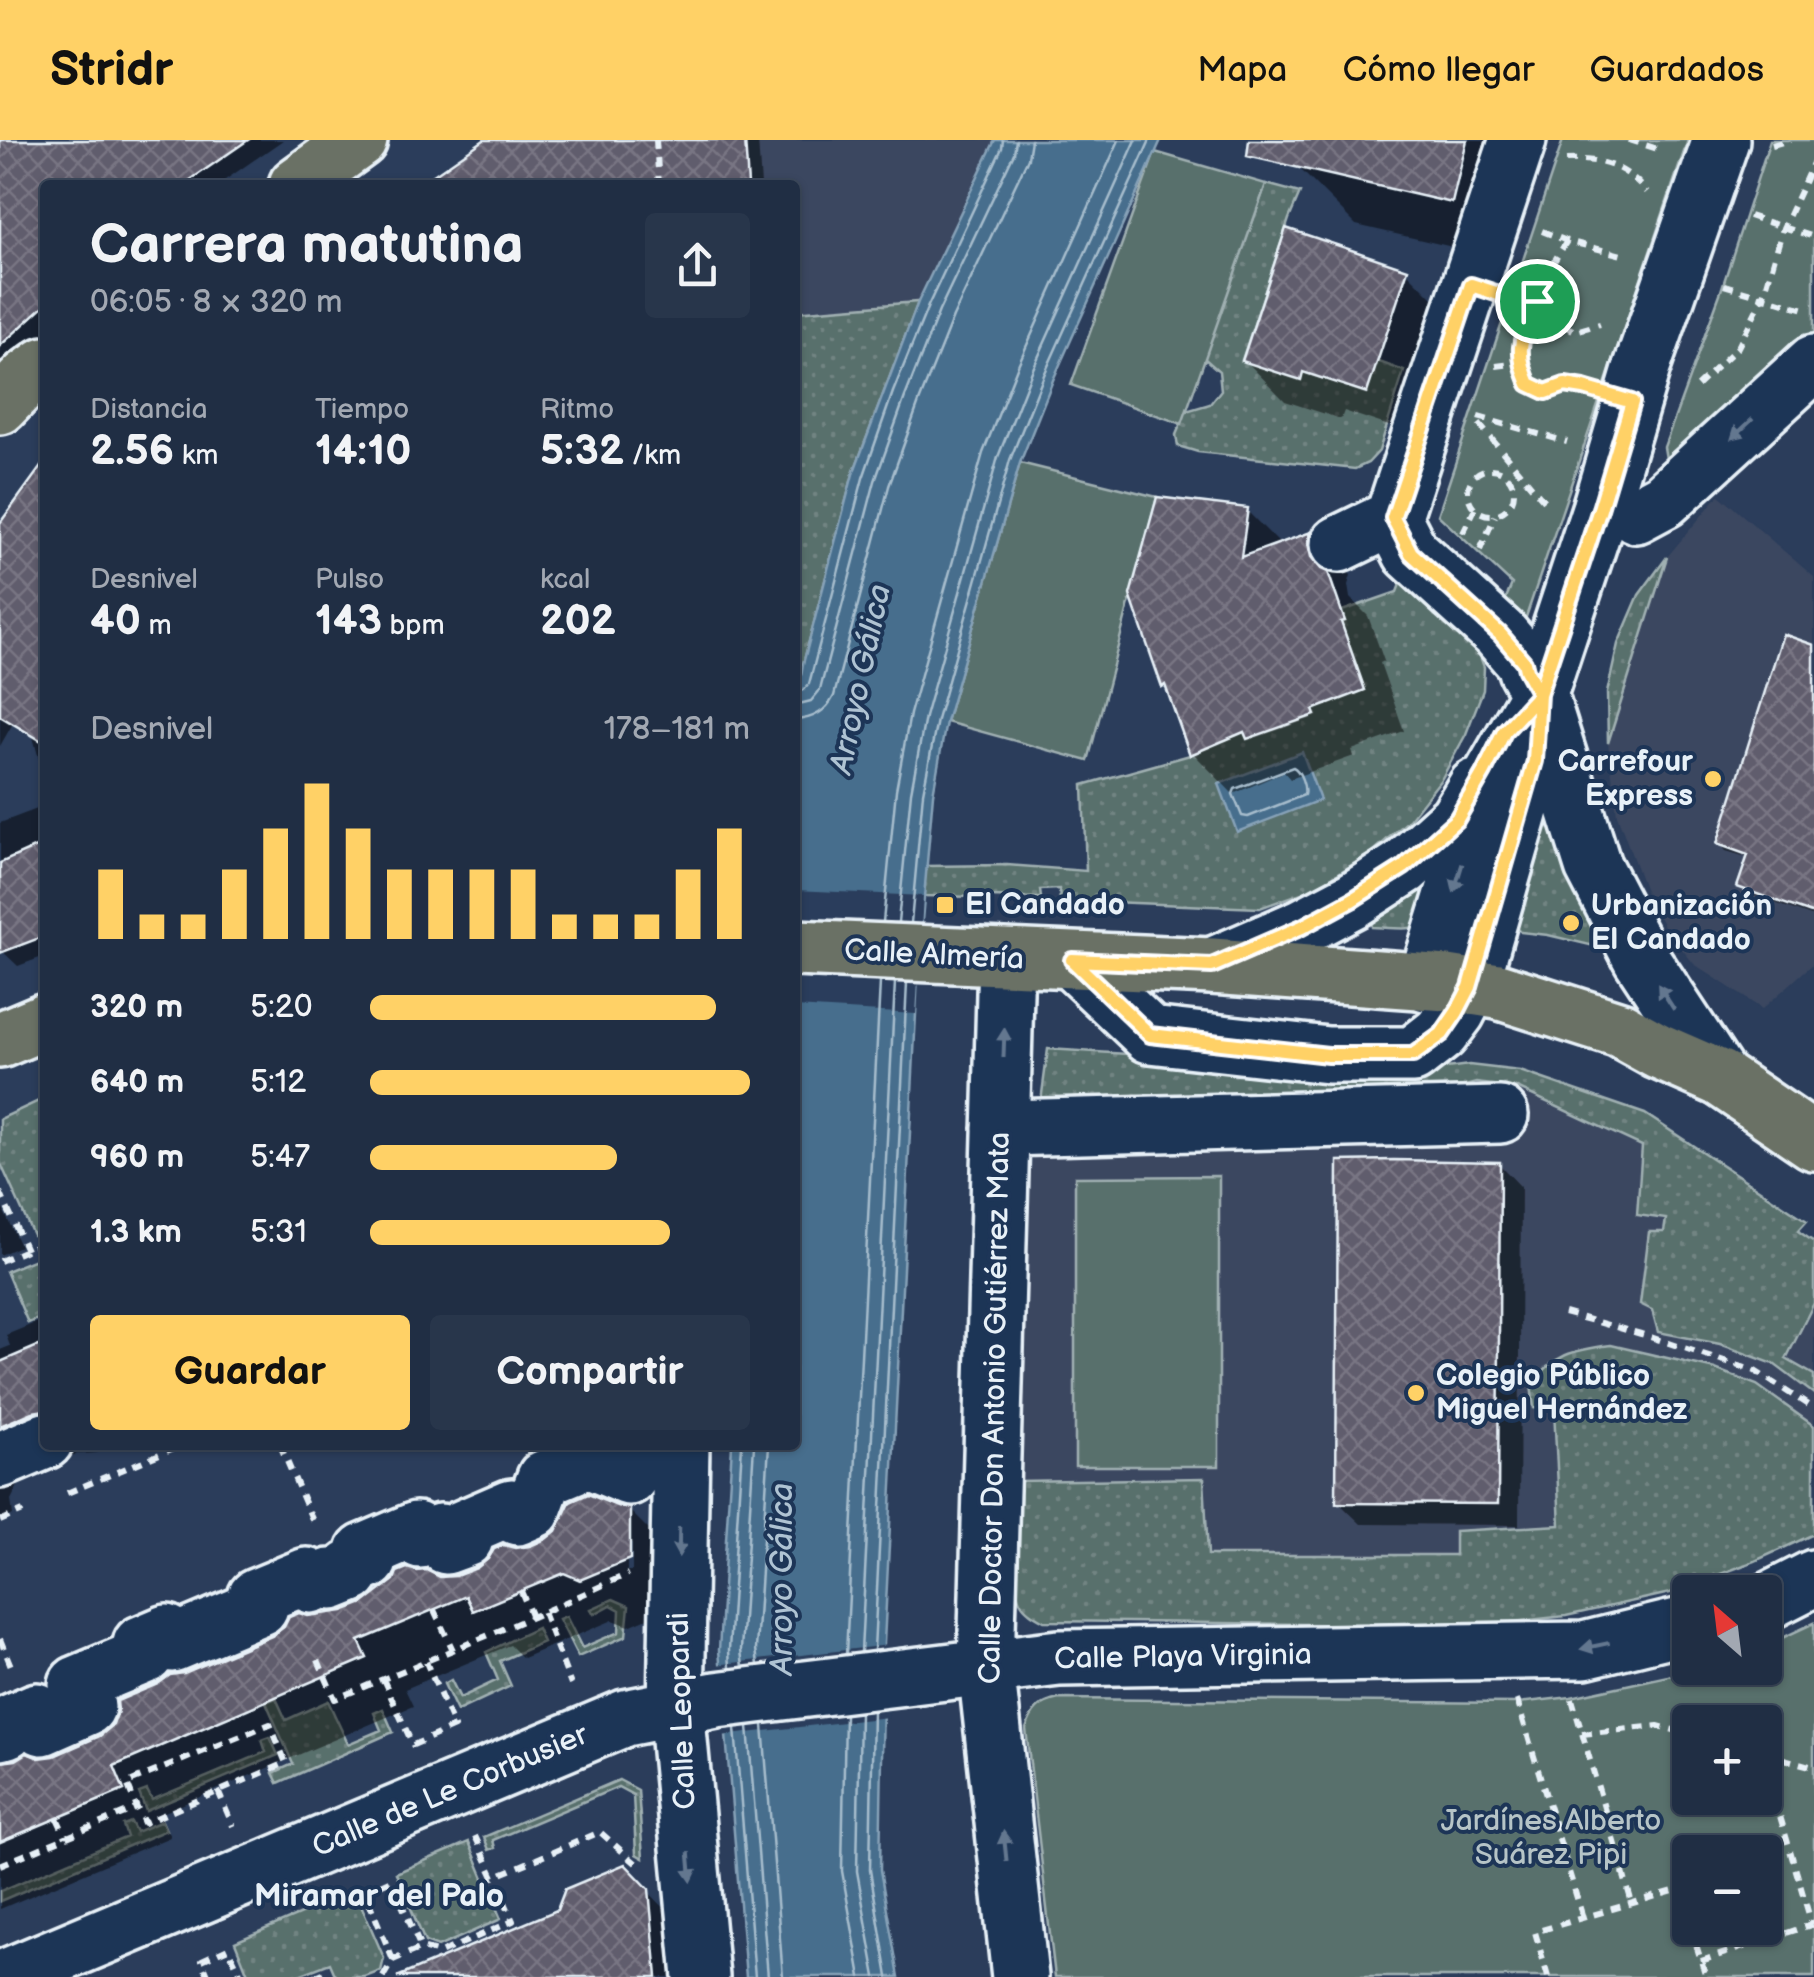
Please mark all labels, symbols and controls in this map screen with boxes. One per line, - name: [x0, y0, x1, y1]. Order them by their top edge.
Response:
- text: Stridr: [50, 42, 173, 99]
- text: Mapa: [1197, 49, 1287, 92]
- text: Cómo llegar: [1342, 49, 1534, 92]
- text: Guardados: [1589, 49, 1764, 92]
- text: Carrera matutina: [90, 212, 524, 279]
- button: share: [645, 213, 750, 318]
- pin: [1495, 259, 1580, 344]
- icon: arrive: [1510, 274, 1565, 329]
- text: 06:05 · 8 × 320 m: [90, 283, 343, 322]
- text: Distancia: [90, 393, 208, 426]
- text: Tiempo: [315, 393, 409, 426]
- text: Ritmo: [540, 393, 614, 426]
- one-way arrow: [1730, 417, 1755, 439]
- text: 2.56: [90, 426, 174, 477]
- text: 14:10: [315, 426, 411, 477]
- text: 5:32: [540, 426, 624, 477]
- text: km: [174, 439, 219, 472]
- text: /km: [624, 439, 681, 472]
- text: Desnivel: [90, 563, 198, 596]
- text: Pulso: [315, 563, 384, 596]
- text: kcal: [540, 563, 590, 596]
- water label: Arroyo Gálica: [821, 581, 900, 779]
- text: 40: [90, 596, 141, 647]
- text: 143: [315, 596, 382, 647]
- text: 202: [540, 596, 616, 647]
- text: m: [141, 609, 172, 642]
- text: bpm: [382, 609, 445, 642]
- text: Desnivel: [90, 710, 213, 749]
- text: 178–181 m: [604, 710, 750, 749]
- place label: Carrefour Express: [1558, 744, 1694, 814]
- marker: Carrefour Express: [1702, 768, 1724, 790]
- one-way arrow: [1450, 863, 1465, 894]
- place label: El Candado: [965, 887, 1125, 923]
- place label: Urbanización El Candado: [1591, 888, 1772, 958]
- marker: El Candado: [934, 894, 956, 916]
- marker: Urbanización El Candado: [1560, 912, 1582, 934]
- street label: Calle Almería: [843, 932, 1025, 978]
- one-way arrow: [1657, 983, 1676, 1010]
- text: 320 m: [90, 988, 183, 1027]
- text: 5:20: [250, 988, 313, 1027]
- one-way arrow: [996, 1027, 1012, 1059]
- text: 640 m: [90, 1063, 184, 1102]
- text: 5:12: [250, 1063, 306, 1102]
- street label: Calle Doctor Don Antonio Gutiérrez Mata: [972, 1132, 1018, 1684]
- text: 960 m: [90, 1138, 184, 1177]
- text: 5:47: [250, 1138, 310, 1177]
- text: 1.3 km: [90, 1213, 182, 1252]
- text: 5:31: [250, 1213, 307, 1252]
- button: Guardar: [90, 1315, 410, 1430]
- button: Compartir: [430, 1315, 750, 1430]
- place label: Colegio Público Miguel Hernández: [1436, 1358, 1688, 1428]
- marker: Colegio Público Miguel Hernández: [1405, 1382, 1427, 1404]
- water label: Arroyo Gálica: [763, 1483, 802, 1677]
- one-way arrow: [670, 1527, 686, 1559]
- north arrow: [1672, 1575, 1782, 1685]
- map controls: [1672, 1575, 1782, 1945]
- street label: Calle Leopardi: [661, 1612, 703, 1810]
- street label: Calle Playa Virginia: [1054, 1637, 1312, 1677]
- one-way arrow: [1579, 1639, 1610, 1655]
- button: +: [1672, 1705, 1782, 1815]
- street label: Calle de Le Corbusier: [307, 1716, 594, 1865]
- park label: Jardínes Alberto Suárez Pipi: [1441, 1803, 1661, 1873]
- one-way arrow: [997, 1829, 1013, 1861]
- button: −: [1672, 1835, 1782, 1945]
- one-way arrow: [683, 1851, 699, 1883]
- district label: Miramar del Palo: [254, 1877, 504, 1916]

